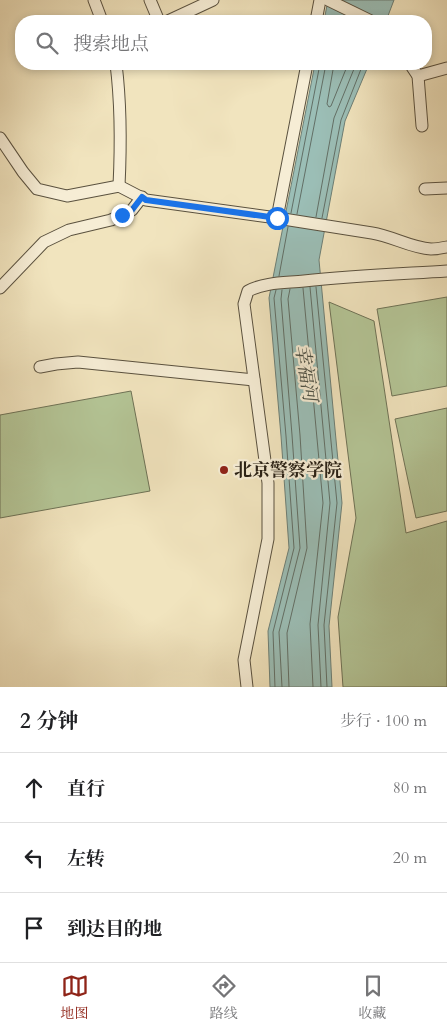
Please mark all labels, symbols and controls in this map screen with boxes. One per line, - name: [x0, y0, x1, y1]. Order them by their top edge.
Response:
- search box: [15, 15, 432, 70]
- icon: search: [33, 29, 61, 57]
- text: 搜索地点: [73, 31, 149, 57]
- route end: [111, 204, 134, 227]
- route start: [266, 207, 289, 230]
- water label: 幸福河: [289, 343, 324, 406]
- place label: 北京警察学院: [234, 458, 342, 483]
- marker: 北京警察学院: [218, 464, 230, 476]
- text: 2 分钟: [20, 707, 78, 736]
- text: 步行 · 100 m: [340, 710, 427, 732]
- icon: ahead: [20, 774, 48, 802]
- text: 直行: [67, 776, 105, 802]
- text: 80 m: [393, 777, 427, 799]
- icon: left: [20, 844, 48, 872]
- text: 左转: [67, 846, 105, 872]
- text: 20 m: [393, 847, 427, 869]
- icon: arrive: [20, 914, 48, 942]
- text: 到达目的地: [67, 916, 162, 942]
- tab: 地图: [61, 972, 89, 1023]
- tab: 路线: [210, 972, 238, 1023]
- tab: 收藏: [359, 972, 387, 1023]

